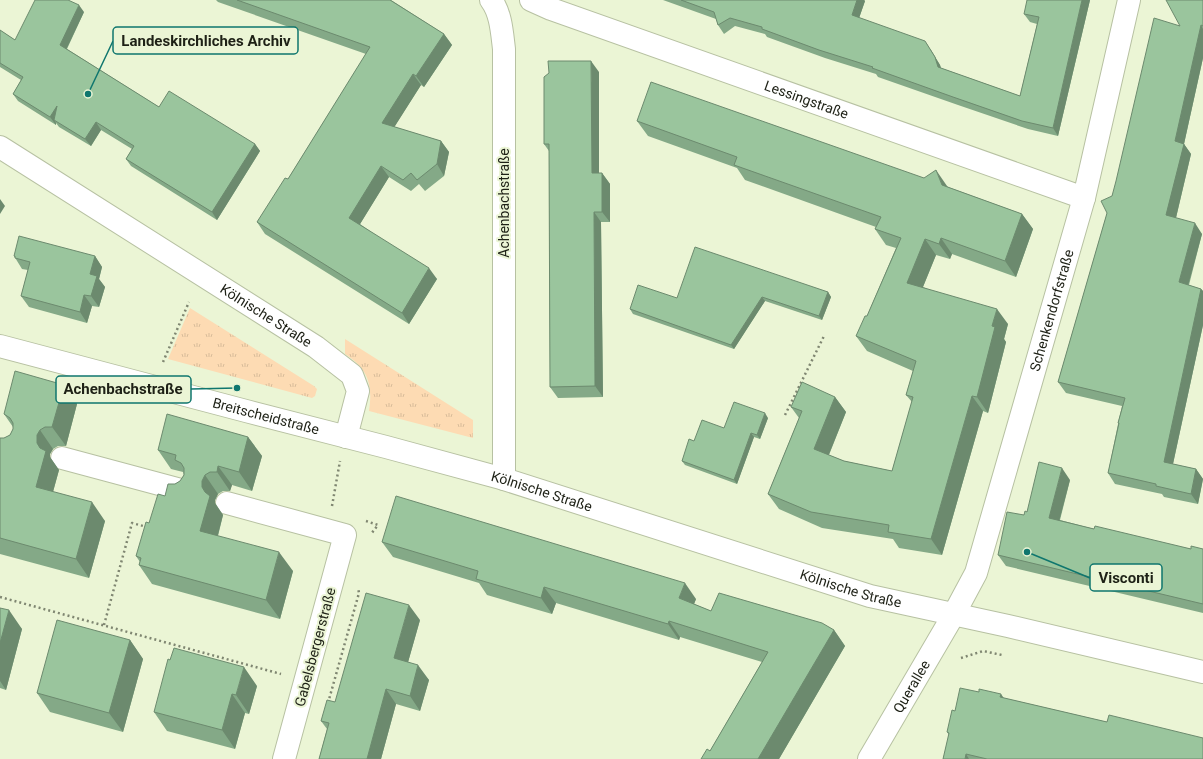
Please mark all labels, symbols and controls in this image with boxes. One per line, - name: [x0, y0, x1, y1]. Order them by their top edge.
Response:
- callout: Landeskirchliches Archiv: [113, 27, 298, 54]
- text: Landeskirchliches Archiv: [121, 32, 291, 50]
- street label: Lessingstraße: [762, 77, 851, 122]
- street label: Achenbachstraße: [496, 148, 512, 258]
- street label: Schenkendorfstraße: [1027, 248, 1077, 373]
- street label: Kölnische Straße: [217, 281, 315, 350]
- callout: Achenbachstraße: [56, 376, 191, 403]
- text: Achenbachstraße: [63, 380, 183, 398]
- street label: Breitscheidstraße: [211, 395, 321, 438]
- street label: Kölnische Straße: [490, 468, 594, 515]
- callout: Visconti: [1090, 564, 1162, 591]
- street label: Kölnische Straße: [798, 566, 903, 611]
- text: Visconti: [1098, 569, 1154, 587]
- street label: Gabelsbergerstraße: [291, 586, 339, 708]
- street label: Querallee: [890, 657, 933, 716]

